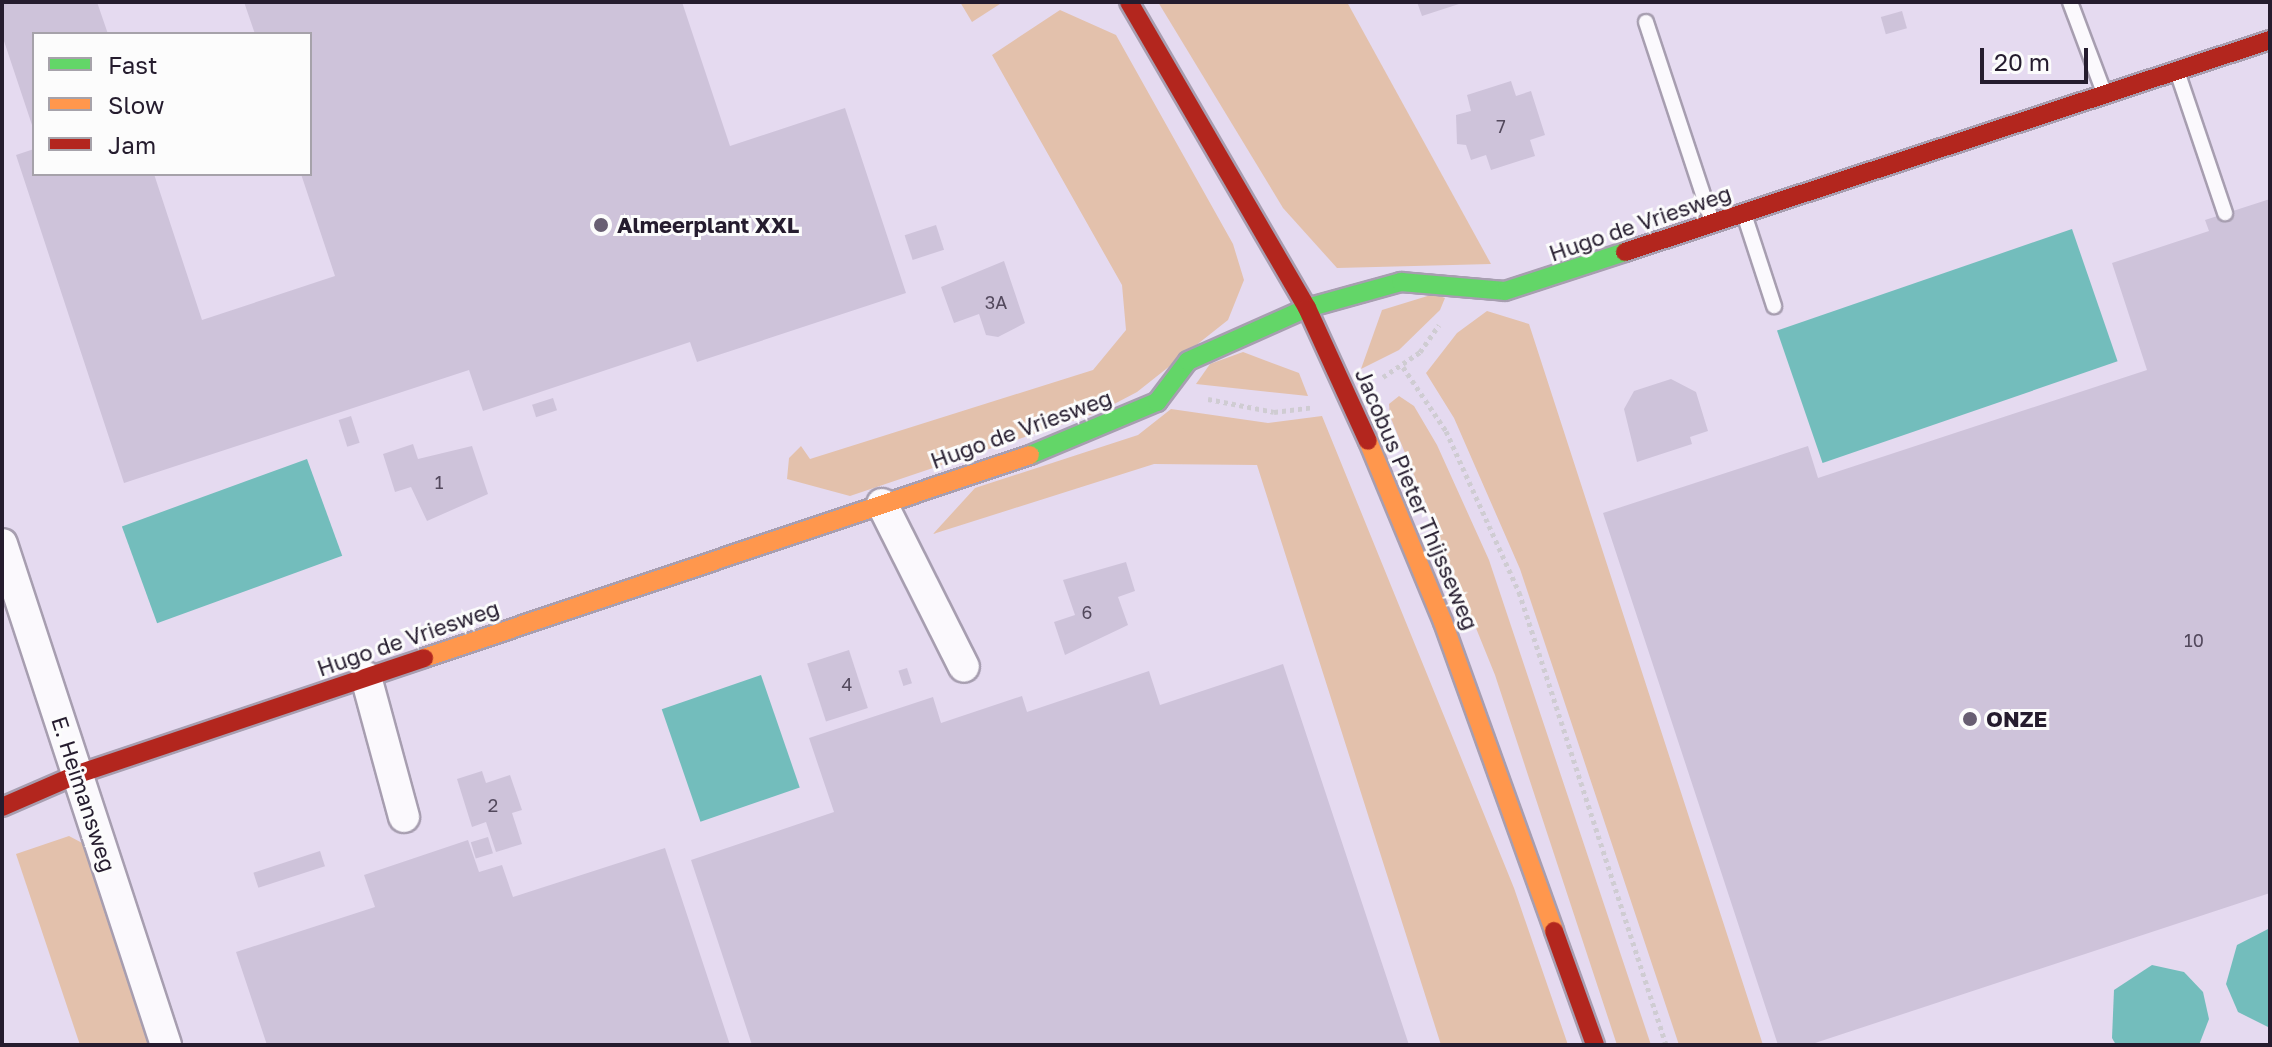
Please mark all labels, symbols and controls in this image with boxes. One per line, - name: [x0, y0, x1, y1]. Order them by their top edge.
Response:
- legend: [32, 32, 312, 176]
- scale bar: [1984, 32, 2092, 82]
- text: 20 m: [1994, 47, 2050, 76]
- text: Fast: [108, 50, 158, 79]
- text: Slow: [108, 90, 164, 119]
- house number: 7: [1496, 115, 1506, 137]
- text: Jam: [108, 130, 156, 159]
- street label: Hugo de Vriesweg: [1546, 179, 1734, 267]
- place label: Almeerplant XXL: [617, 212, 799, 238]
- marker: Almeerplant XXL: [592, 216, 610, 234]
- house number: 3A: [985, 291, 1007, 313]
- street label: Jacobus Pieter Thijsseweg: [1350, 364, 1484, 634]
- street label: Hugo de Vriesweg: [927, 384, 1115, 474]
- house number: 1: [435, 471, 443, 493]
- street label: Hugo de Vriesweg: [314, 594, 502, 682]
- house number: 6: [1082, 601, 1092, 623]
- house number: 10: [2184, 629, 2204, 651]
- house number: 4: [842, 673, 852, 695]
- place label: ONZE: [1986, 706, 2047, 732]
- marker: ONZE: [1961, 710, 1979, 728]
- street label: E. Heimansweg: [46, 713, 122, 875]
- house number: 2: [488, 794, 498, 816]

